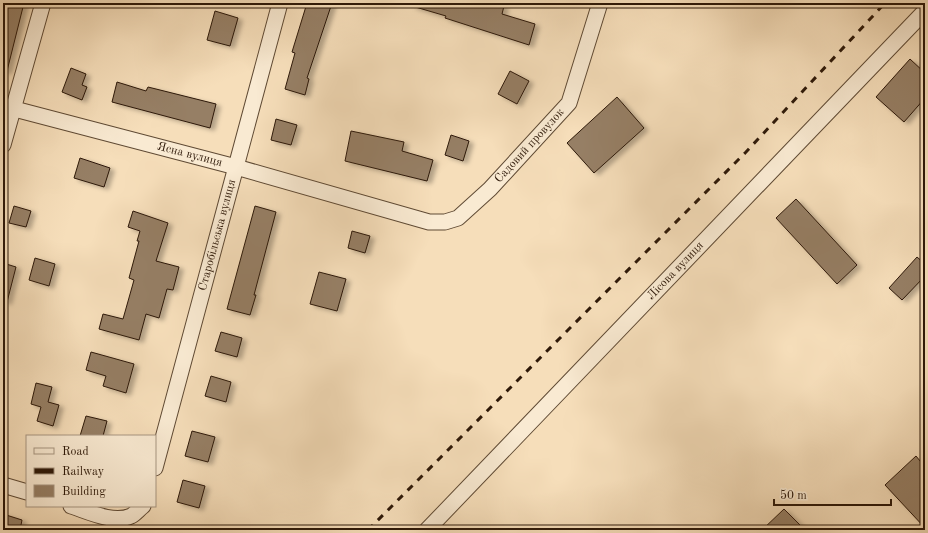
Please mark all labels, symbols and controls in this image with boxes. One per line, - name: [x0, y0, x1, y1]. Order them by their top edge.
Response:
- street label: Садовий провулок: [493, 106, 567, 185]
- street label: Ясна вулиця: [156, 141, 224, 169]
- street label: Старобільська вулиця: [197, 178, 238, 292]
- street label: Лісова вулиця: [645, 240, 706, 302]
- legend: [26, 435, 156, 507]
- text: Road: [62, 446, 89, 458]
- text: Railway: [62, 466, 105, 478]
- scale bar: [774, 481, 891, 507]
- text: Building: [62, 486, 106, 498]
- text: 50 m: [780, 489, 807, 502]

